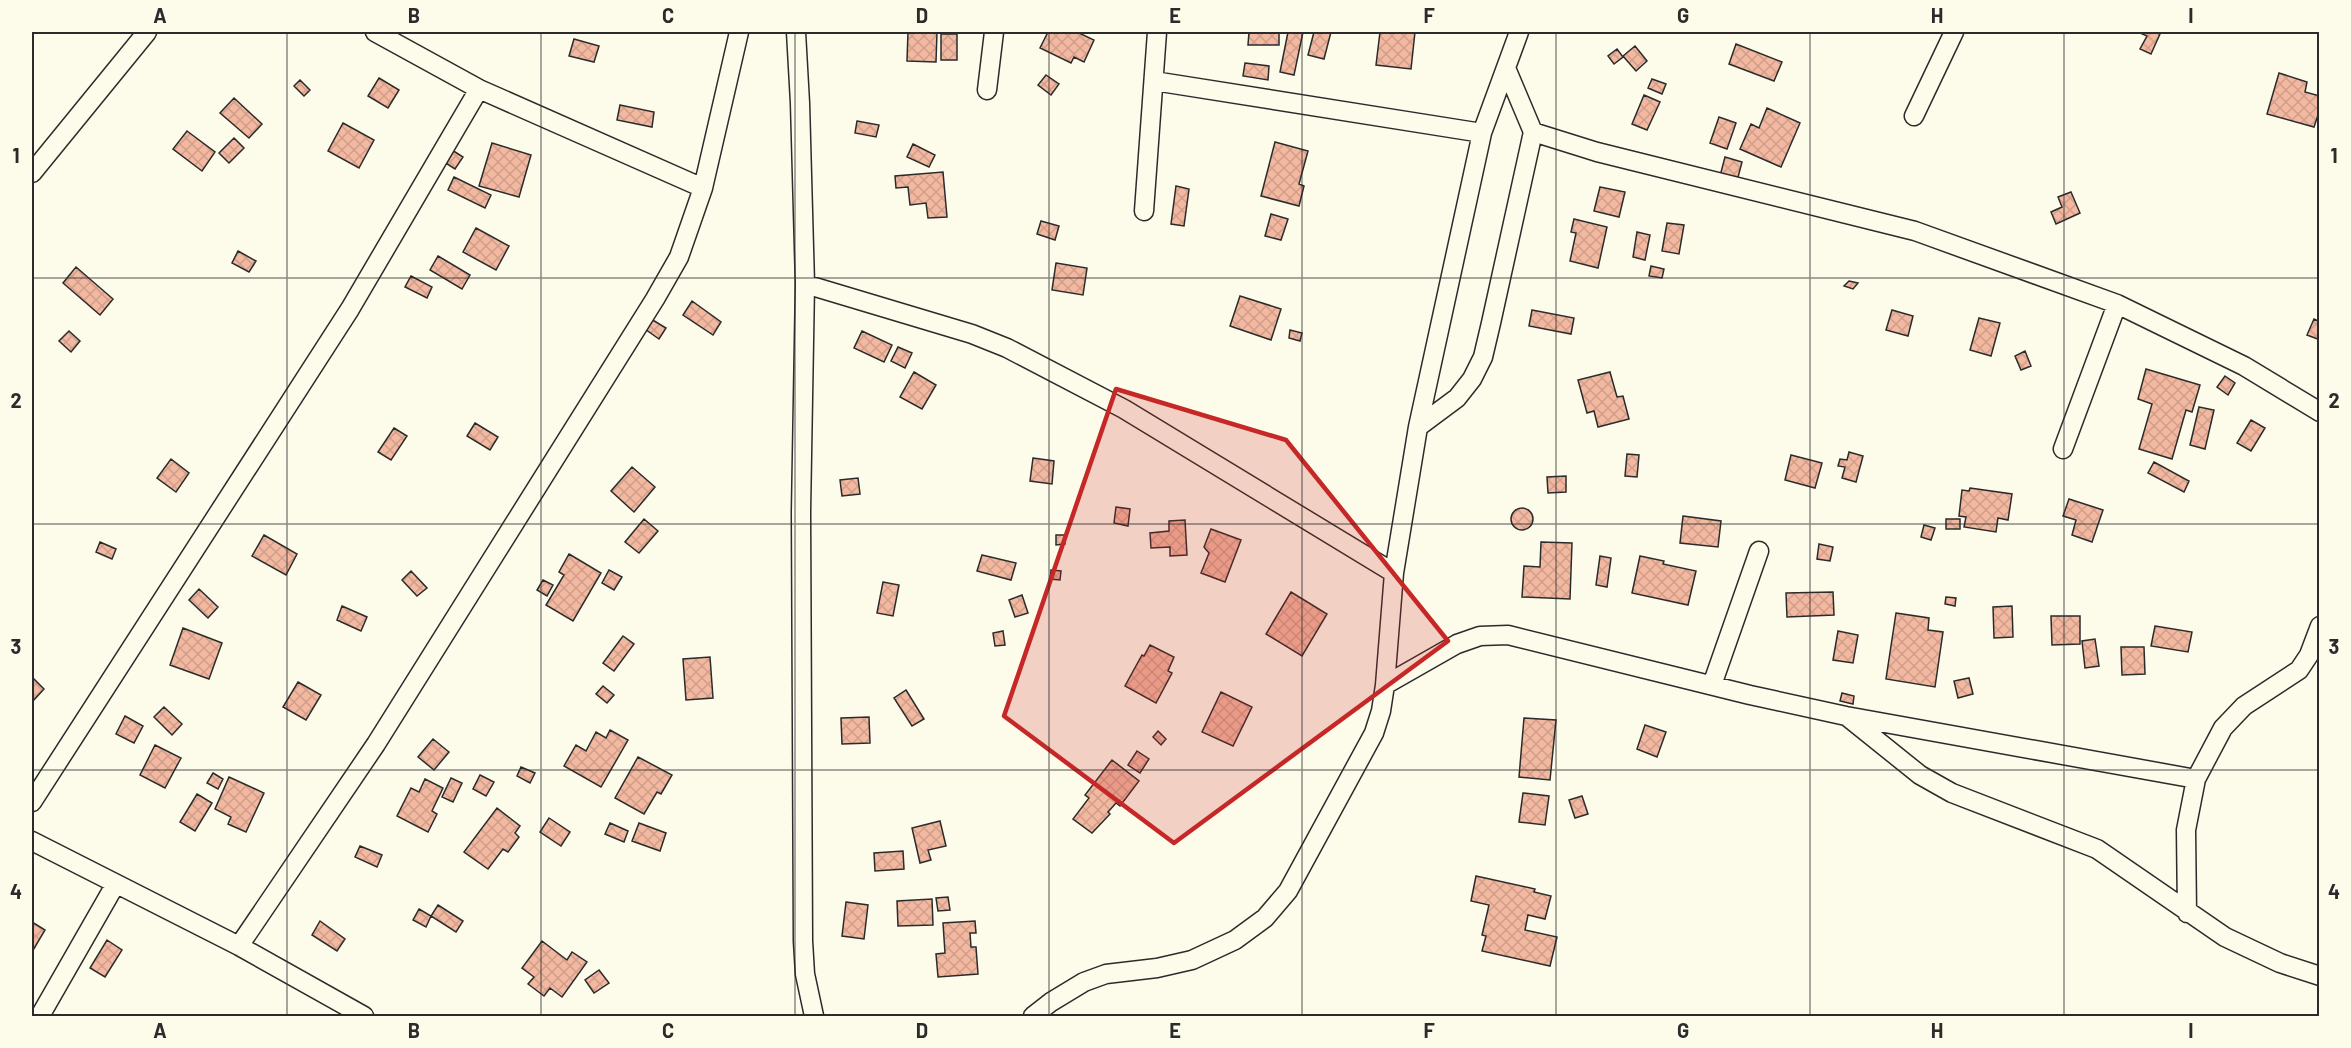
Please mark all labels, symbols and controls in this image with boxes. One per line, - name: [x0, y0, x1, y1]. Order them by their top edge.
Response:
- text: A: [153, 3, 167, 27]
- text: B: [408, 3, 420, 27]
- text: C: [662, 3, 674, 27]
- text: D: [916, 3, 928, 27]
- text: E: [1169, 3, 1181, 27]
- text: F: [1423, 3, 1435, 27]
- text: G: [1677, 3, 1689, 27]
- text: H: [1931, 3, 1943, 27]
- text: I: [2188, 3, 2194, 27]
- text: 1: [12, 143, 20, 167]
- text: 1: [2330, 143, 2338, 167]
- text: 2: [10, 388, 22, 412]
- text: 2: [2328, 388, 2340, 412]
- text: 3: [11, 634, 21, 658]
- text: 3: [2329, 634, 2339, 658]
- text: 4: [10, 879, 22, 903]
- text: 4: [2328, 879, 2340, 903]
- text: A: [153, 1018, 167, 1042]
- text: B: [408, 1018, 420, 1042]
- text: C: [662, 1018, 674, 1042]
- text: D: [916, 1018, 928, 1042]
- text: E: [1169, 1018, 1181, 1042]
- text: F: [1423, 1018, 1435, 1042]
- text: G: [1677, 1018, 1689, 1042]
- text: H: [1931, 1018, 1943, 1042]
- text: I: [2188, 1018, 2194, 1042]

